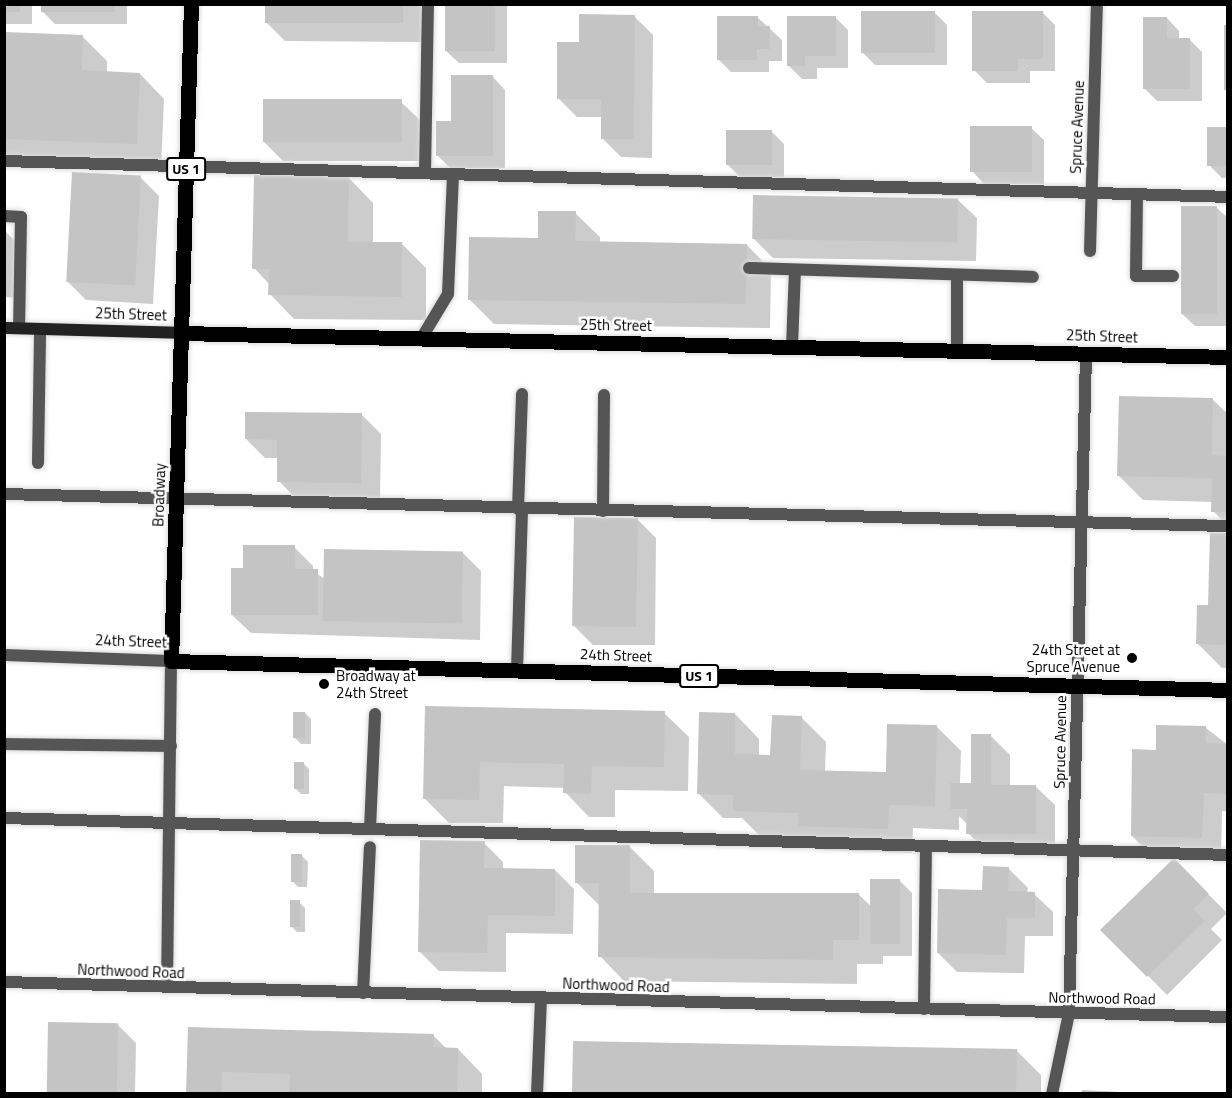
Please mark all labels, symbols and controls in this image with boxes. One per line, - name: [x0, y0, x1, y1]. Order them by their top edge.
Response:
- street label: Spruce Avenue: [1066, 80, 1088, 174]
- road number: US 1: [165, 158, 207, 180]
- street label: 25th Street: [95, 304, 167, 324]
- street label: 25th Street: [580, 315, 652, 335]
- street label: 25th Street: [1066, 326, 1138, 346]
- street label: Broadway: [149, 463, 169, 527]
- street label: 24th Street: [95, 631, 167, 651]
- place label: 24th Street at Spruce Avenue: [1027, 640, 1120, 675]
- street label: 24th Street: [580, 645, 652, 665]
- marker: 24th Street at Spruce Avenue: [1125, 651, 1139, 665]
- road number: US 1: [678, 665, 720, 687]
- place label: Broadway at 24th Street: [336, 666, 416, 701]
- marker: Broadway at 24th Street: [317, 677, 331, 691]
- street label: Spruce Avenue: [1050, 695, 1070, 789]
- street label: Northwood Road: [77, 960, 185, 982]
- street label: Northwood Road: [562, 974, 670, 996]
- street label: Northwood Road: [1048, 988, 1156, 1008]

